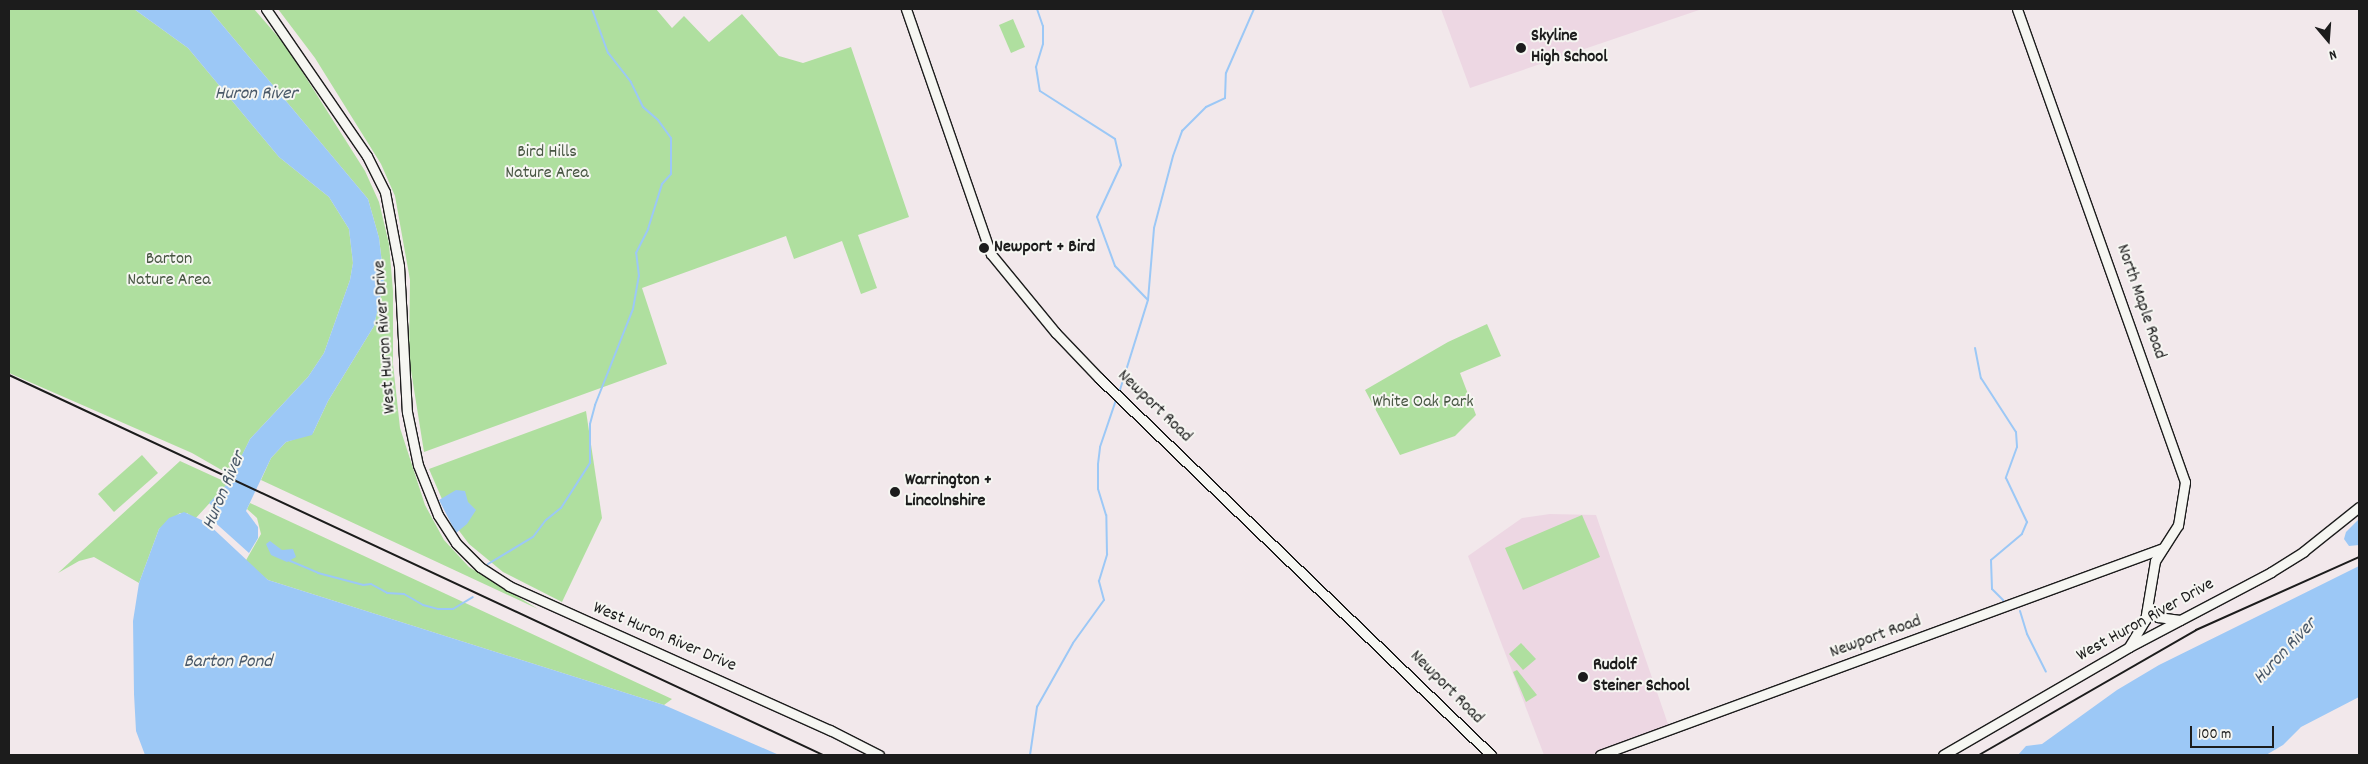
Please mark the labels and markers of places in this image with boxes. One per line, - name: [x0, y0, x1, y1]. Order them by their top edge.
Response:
- place label: Skyline High School: [1531, 27, 1607, 70]
- marker: Skyline High School: [1515, 42, 1527, 54]
- place label: Newport + Bird: [994, 237, 1095, 259]
- marker: Newport + Bird: [978, 242, 990, 254]
- place label: Warrington + Lincolnshire: [905, 471, 992, 514]
- marker: Warrington + Lincolnshire: [889, 486, 901, 498]
- place label: Rudolf Steiner School: [1593, 656, 1690, 699]
- marker: Rudolf Steiner School: [1577, 671, 1589, 683]

